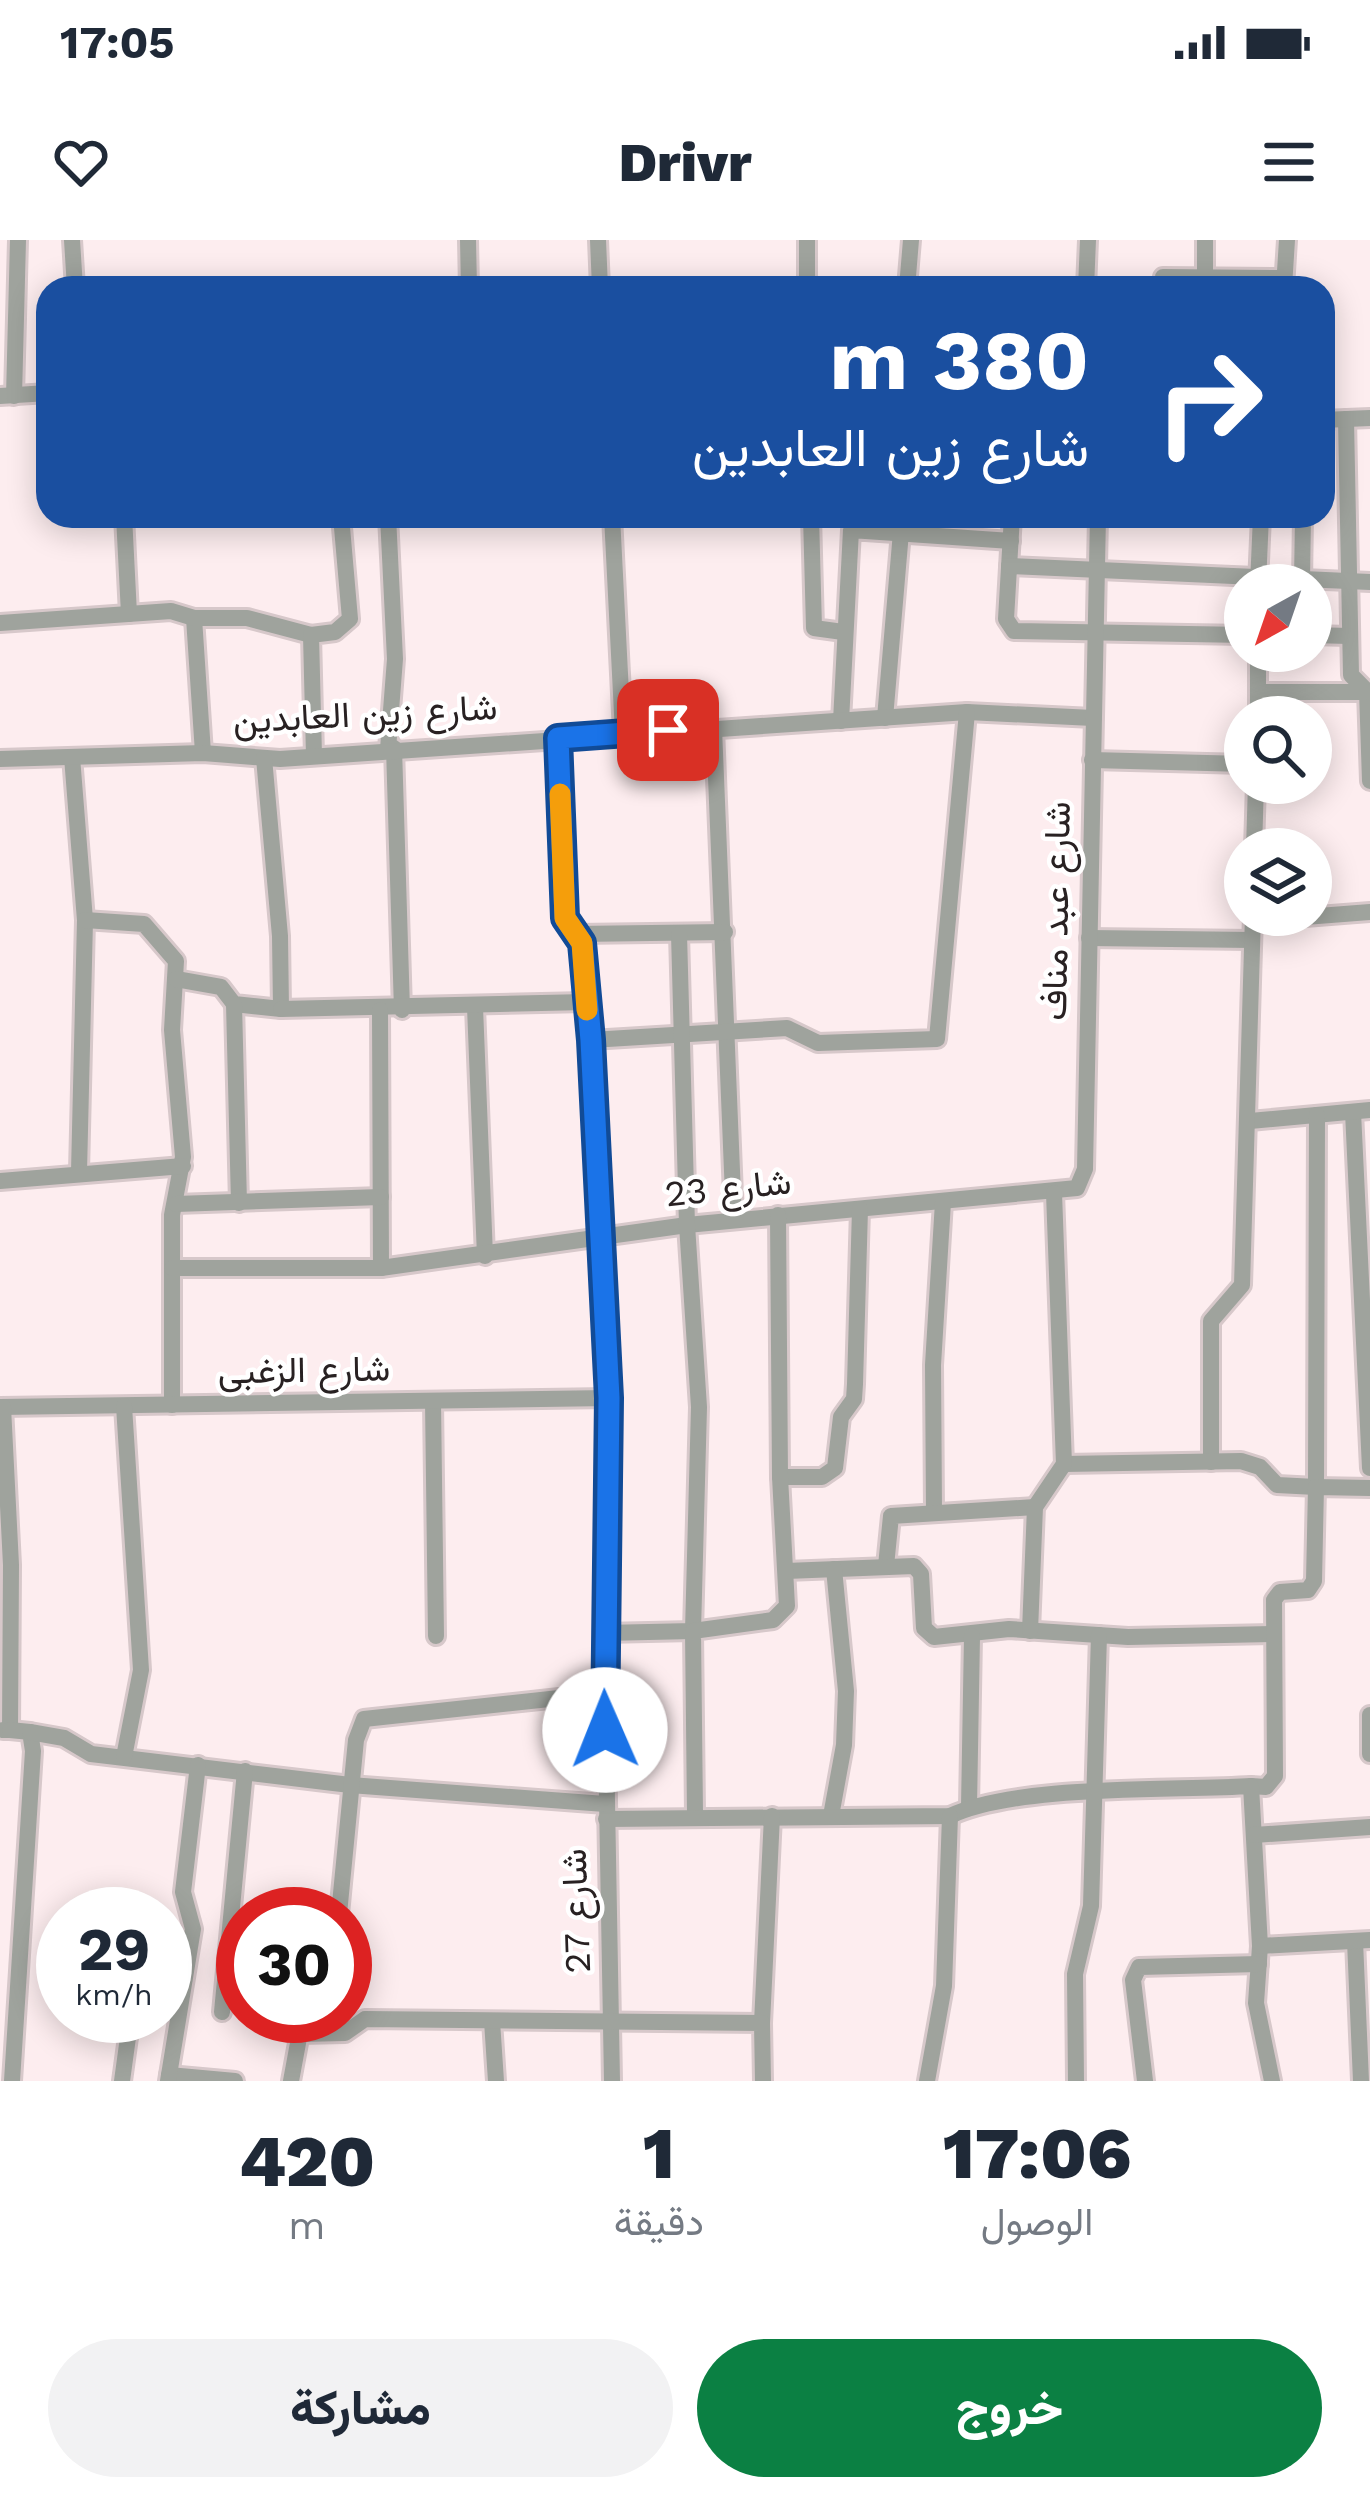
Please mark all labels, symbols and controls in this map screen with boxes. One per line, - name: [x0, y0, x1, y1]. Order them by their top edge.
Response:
- text: 17:05: [60, 16, 174, 69]
- icon: heart: [48, 129, 114, 195]
- icon: menu: [1256, 129, 1322, 195]
- text: Drivr: [618, 131, 752, 194]
- text: 380 m: [829, 311, 1089, 409]
- icon: right: [1131, 324, 1287, 480]
- text: شارع زين العابدين: [692, 416, 1089, 479]
- north arrow: [1224, 564, 1332, 672]
- map controls: [1224, 564, 1332, 936]
- pin: [617, 679, 719, 781]
- street label: شارع زين العابدين: [232, 686, 498, 745]
- button: search: [1224, 696, 1332, 804]
- icon: arrive: [635, 697, 701, 763]
- street label: شارع عبد مناف: [1033, 801, 1082, 1021]
- button: layers: [1224, 828, 1332, 936]
- street label: شارع 23: [663, 1160, 793, 1218]
- street label: شارع الزغبى: [217, 1347, 391, 1396]
- position arrow: [542, 1667, 668, 1793]
- street label: شارع 27: [553, 1848, 602, 1974]
- speed limit sign: 30: [216, 1887, 372, 2043]
- text: 29: [78, 1914, 150, 1985]
- text: km/h: [75, 1977, 153, 2012]
- text: 1: [643, 2111, 675, 2195]
- text: 17:06: [943, 2111, 1131, 2195]
- text: 420: [239, 2119, 375, 2203]
- text: دقيقة: [614, 2199, 704, 2244]
- text: الوصول: [981, 2199, 1093, 2244]
- text: m: [288, 2203, 325, 2248]
- button: مشاركة: [48, 2339, 673, 2477]
- button: خروج: [697, 2339, 1322, 2477]

